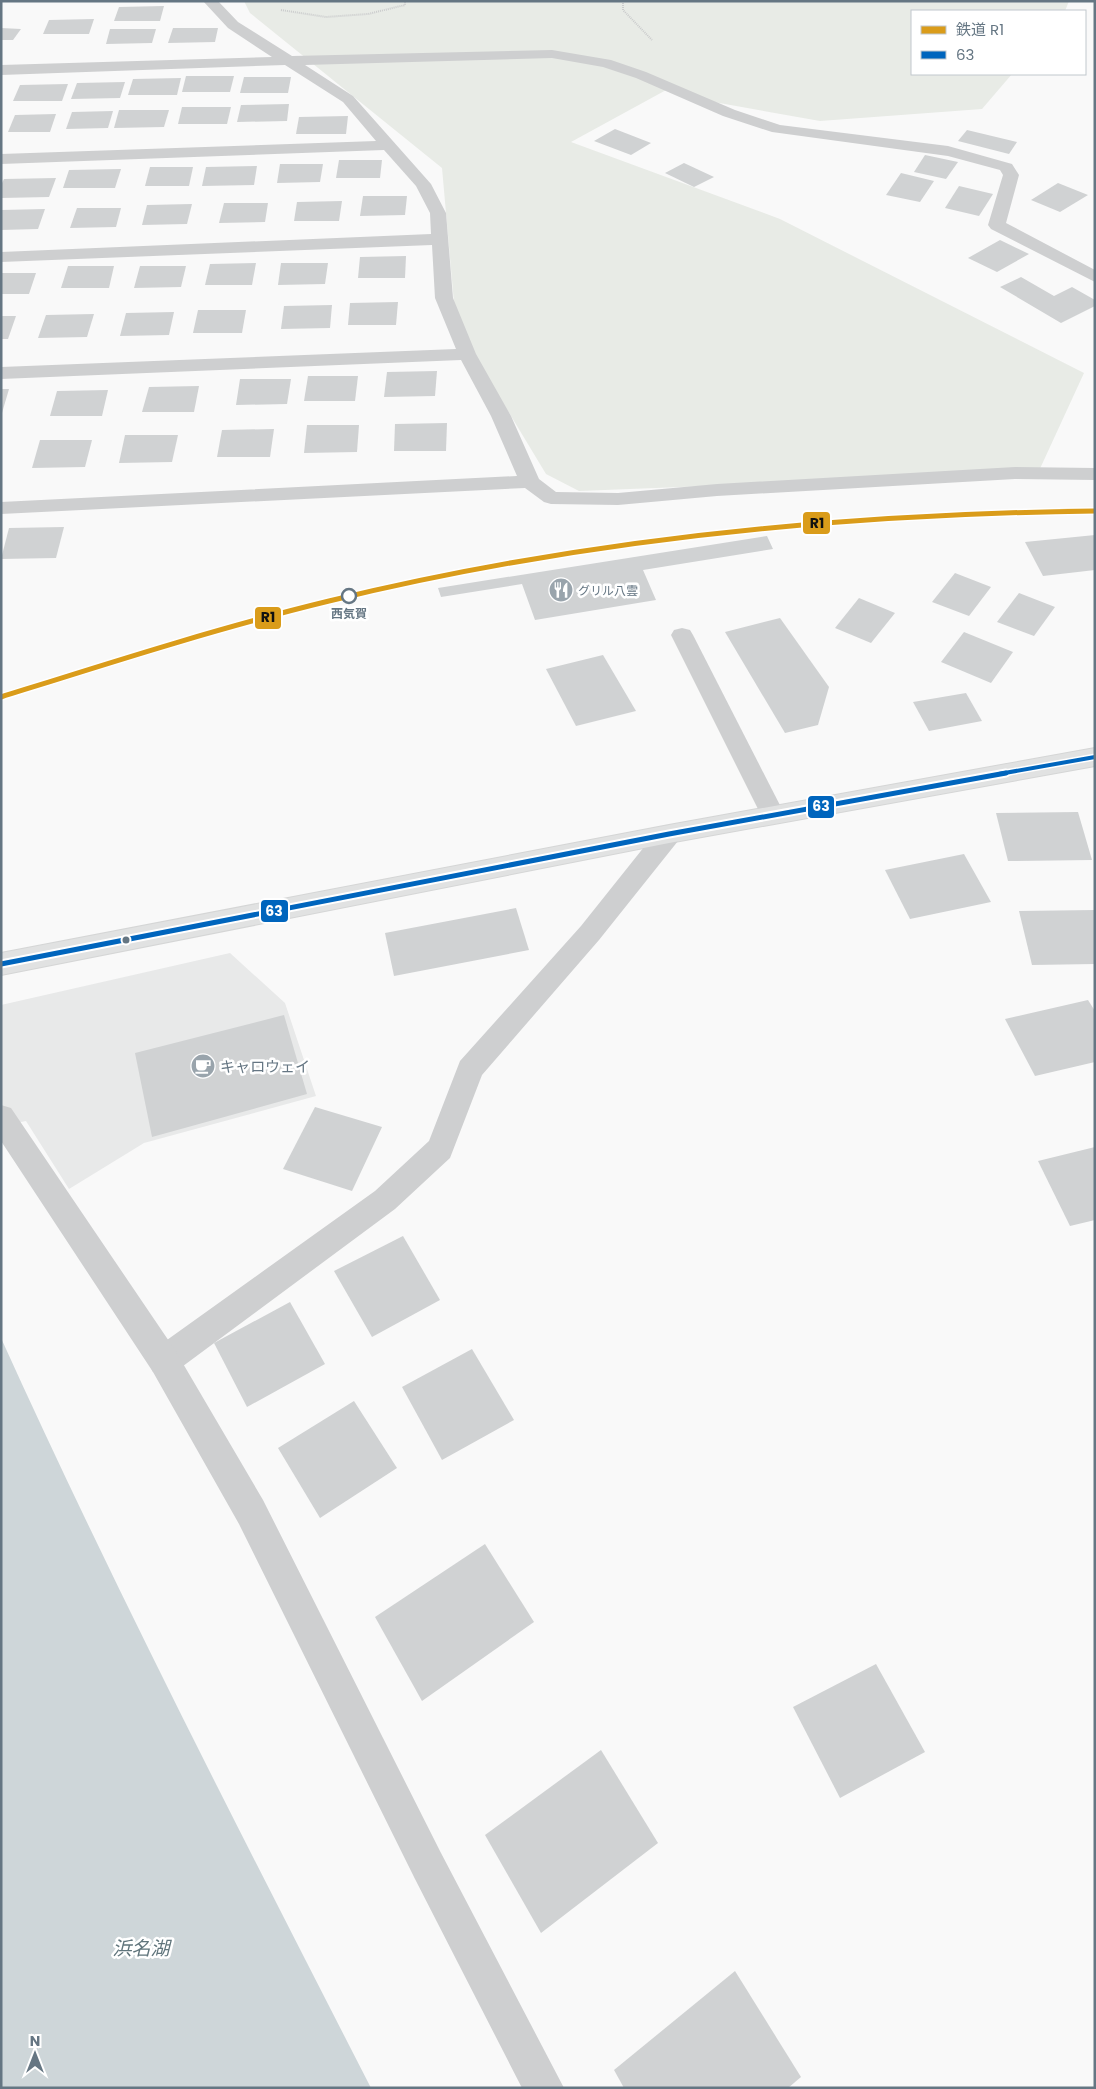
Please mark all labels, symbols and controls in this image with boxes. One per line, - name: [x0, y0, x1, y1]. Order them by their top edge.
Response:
- legend: [911, 10, 1086, 75]
- text: 鉄道 R1: [956, 19, 1004, 40]
- text: 63: [956, 44, 974, 65]
- line badge: R1: [802, 511, 831, 535]
- text: R1: [810, 513, 824, 533]
- restaurant icon: グリル八雲: [548, 577, 574, 603]
- place label: グリル八雲: [578, 582, 638, 599]
- marker: 西気賀: [341, 588, 357, 604]
- place label: 西気賀: [331, 605, 367, 622]
- line badge: R1: [254, 606, 282, 630]
- text: R1: [261, 607, 275, 627]
- line badge: 63: [807, 795, 835, 819]
- text: 63: [812, 796, 830, 816]
- line badge: 63: [260, 899, 289, 923]
- text: 63: [265, 901, 283, 921]
- unlabelled marker: [121, 935, 131, 945]
- cafe icon: キャロウェイ: [190, 1053, 216, 1079]
- place label: キャロウェイ: [220, 1056, 310, 1077]
- water label: 浜名湖: [112, 1935, 172, 1962]
- north arrow: [10, 2029, 60, 2079]
- text: N: [30, 2031, 40, 2051]

